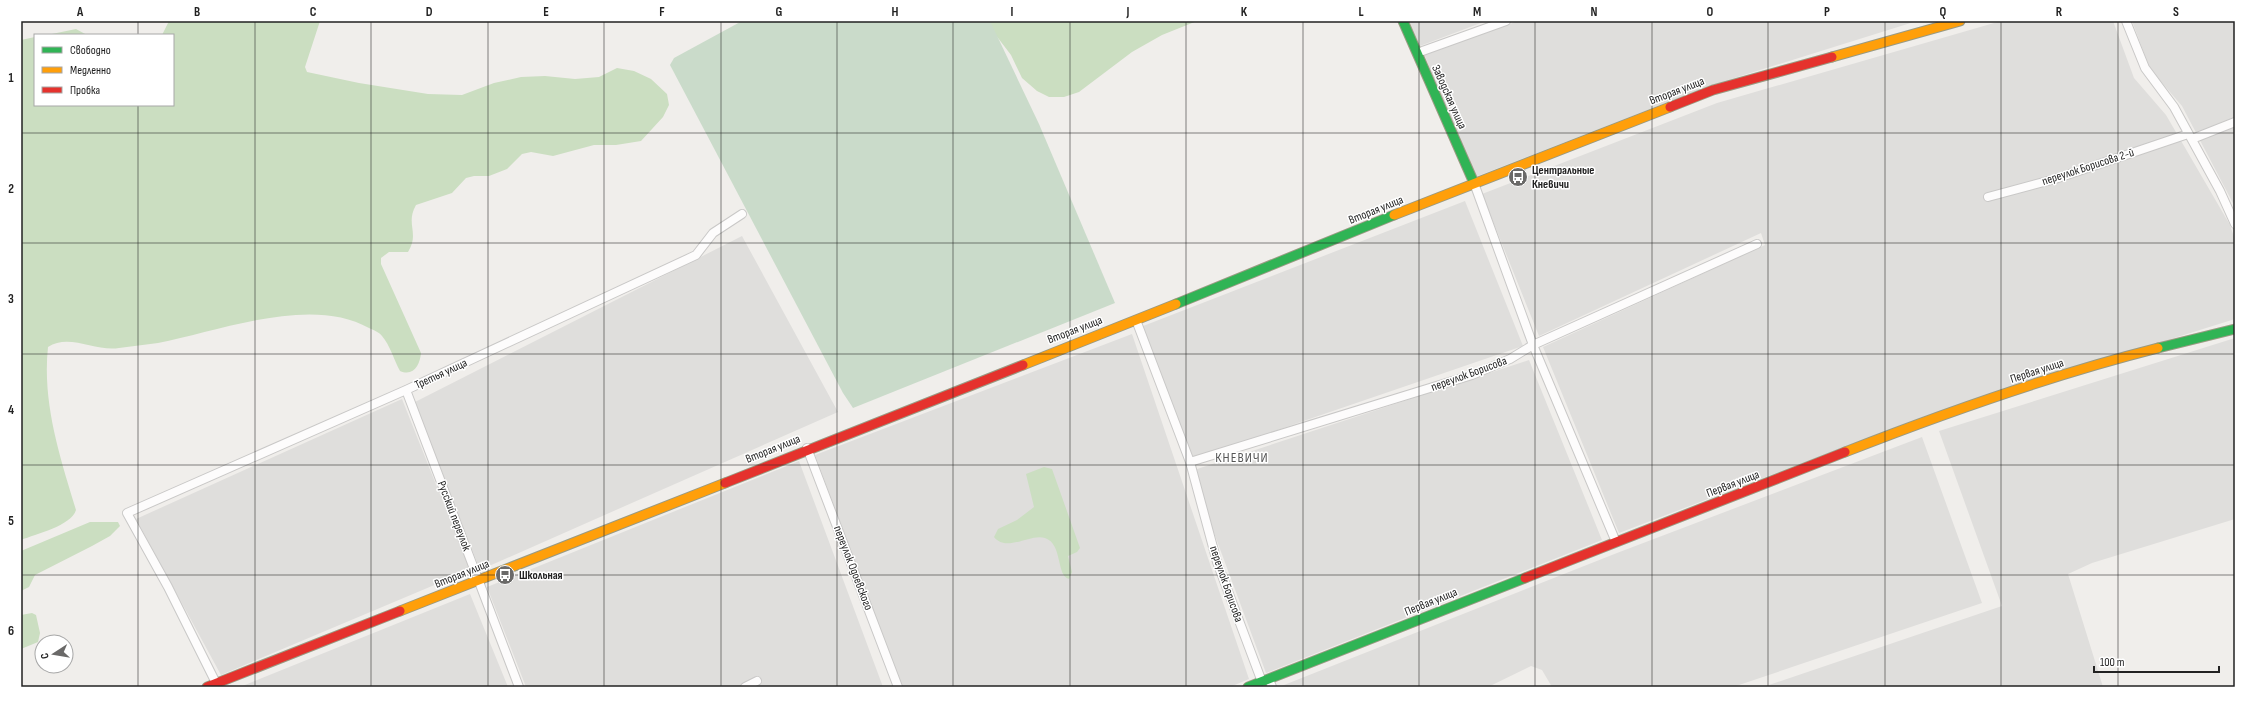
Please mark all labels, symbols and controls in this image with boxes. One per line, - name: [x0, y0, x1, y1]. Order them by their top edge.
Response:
- text: A: [76, 4, 84, 20]
- text: B: [194, 4, 200, 20]
- text: C: [310, 4, 317, 20]
- text: D: [426, 4, 433, 20]
- text: E: [543, 4, 549, 20]
- text: F: [659, 4, 665, 20]
- text: G: [776, 4, 783, 20]
- text: H: [892, 4, 899, 20]
- text: I: [1011, 4, 1014, 20]
- text: J: [1126, 4, 1130, 20]
- text: K: [1241, 4, 1248, 20]
- text: L: [1358, 4, 1364, 20]
- text: M: [1473, 4, 1481, 20]
- text: N: [1591, 4, 1598, 20]
- text: O: [1707, 4, 1714, 20]
- text: P: [1824, 4, 1830, 20]
- text: Q: [1940, 4, 1947, 20]
- text: R: [2056, 4, 2063, 20]
- text: S: [2173, 4, 2179, 20]
- legend: [34, 34, 174, 106]
- text: Свободно: [70, 43, 111, 58]
- text: Медленно: [70, 63, 111, 78]
- street label: Заводская улица: [1428, 63, 1470, 132]
- text: 1: [8, 70, 14, 86]
- street label: Вторая улица: [1647, 74, 1707, 108]
- text: Пробка: [70, 83, 101, 98]
- street label: переулок Борисова 2-й: [2040, 145, 2136, 189]
- place label: Центральные Кневичи: [1532, 163, 1594, 192]
- bus stop icon: Центральные Кневичи: [1507, 166, 1529, 188]
- text: 2: [8, 181, 14, 197]
- street label: Вторая улица: [1346, 192, 1406, 228]
- text: 3: [8, 291, 14, 307]
- street label: Вторая улица: [1045, 313, 1105, 347]
- street label: переулок Борисова: [1429, 353, 1509, 395]
- street label: Третья улица: [412, 355, 470, 393]
- street label: Первая улица: [2008, 355, 2066, 387]
- text: 4: [8, 402, 14, 418]
- street label: Вторая улица: [743, 431, 803, 467]
- district label: КНЕВИЧИ: [1215, 449, 1269, 466]
- street label: Первая улица: [1704, 467, 1762, 501]
- street label: Русский переулок: [434, 479, 474, 554]
- text: 5: [8, 513, 14, 529]
- street label: переулок Одоевского: [830, 524, 876, 612]
- street label: переулок Борисова: [1206, 544, 1246, 624]
- street label: Вторая улица: [432, 556, 492, 592]
- bus stop icon: Школьная: [494, 564, 516, 586]
- place label: Школьная: [519, 568, 563, 583]
- street label: Первая улица: [1402, 585, 1460, 619]
- text: 6: [8, 623, 14, 639]
- north arrow: [34, 634, 74, 674]
- scale bar: [2094, 648, 2219, 674]
- text: С: [38, 652, 52, 660]
- text: 100 m: [2100, 655, 2125, 670]

